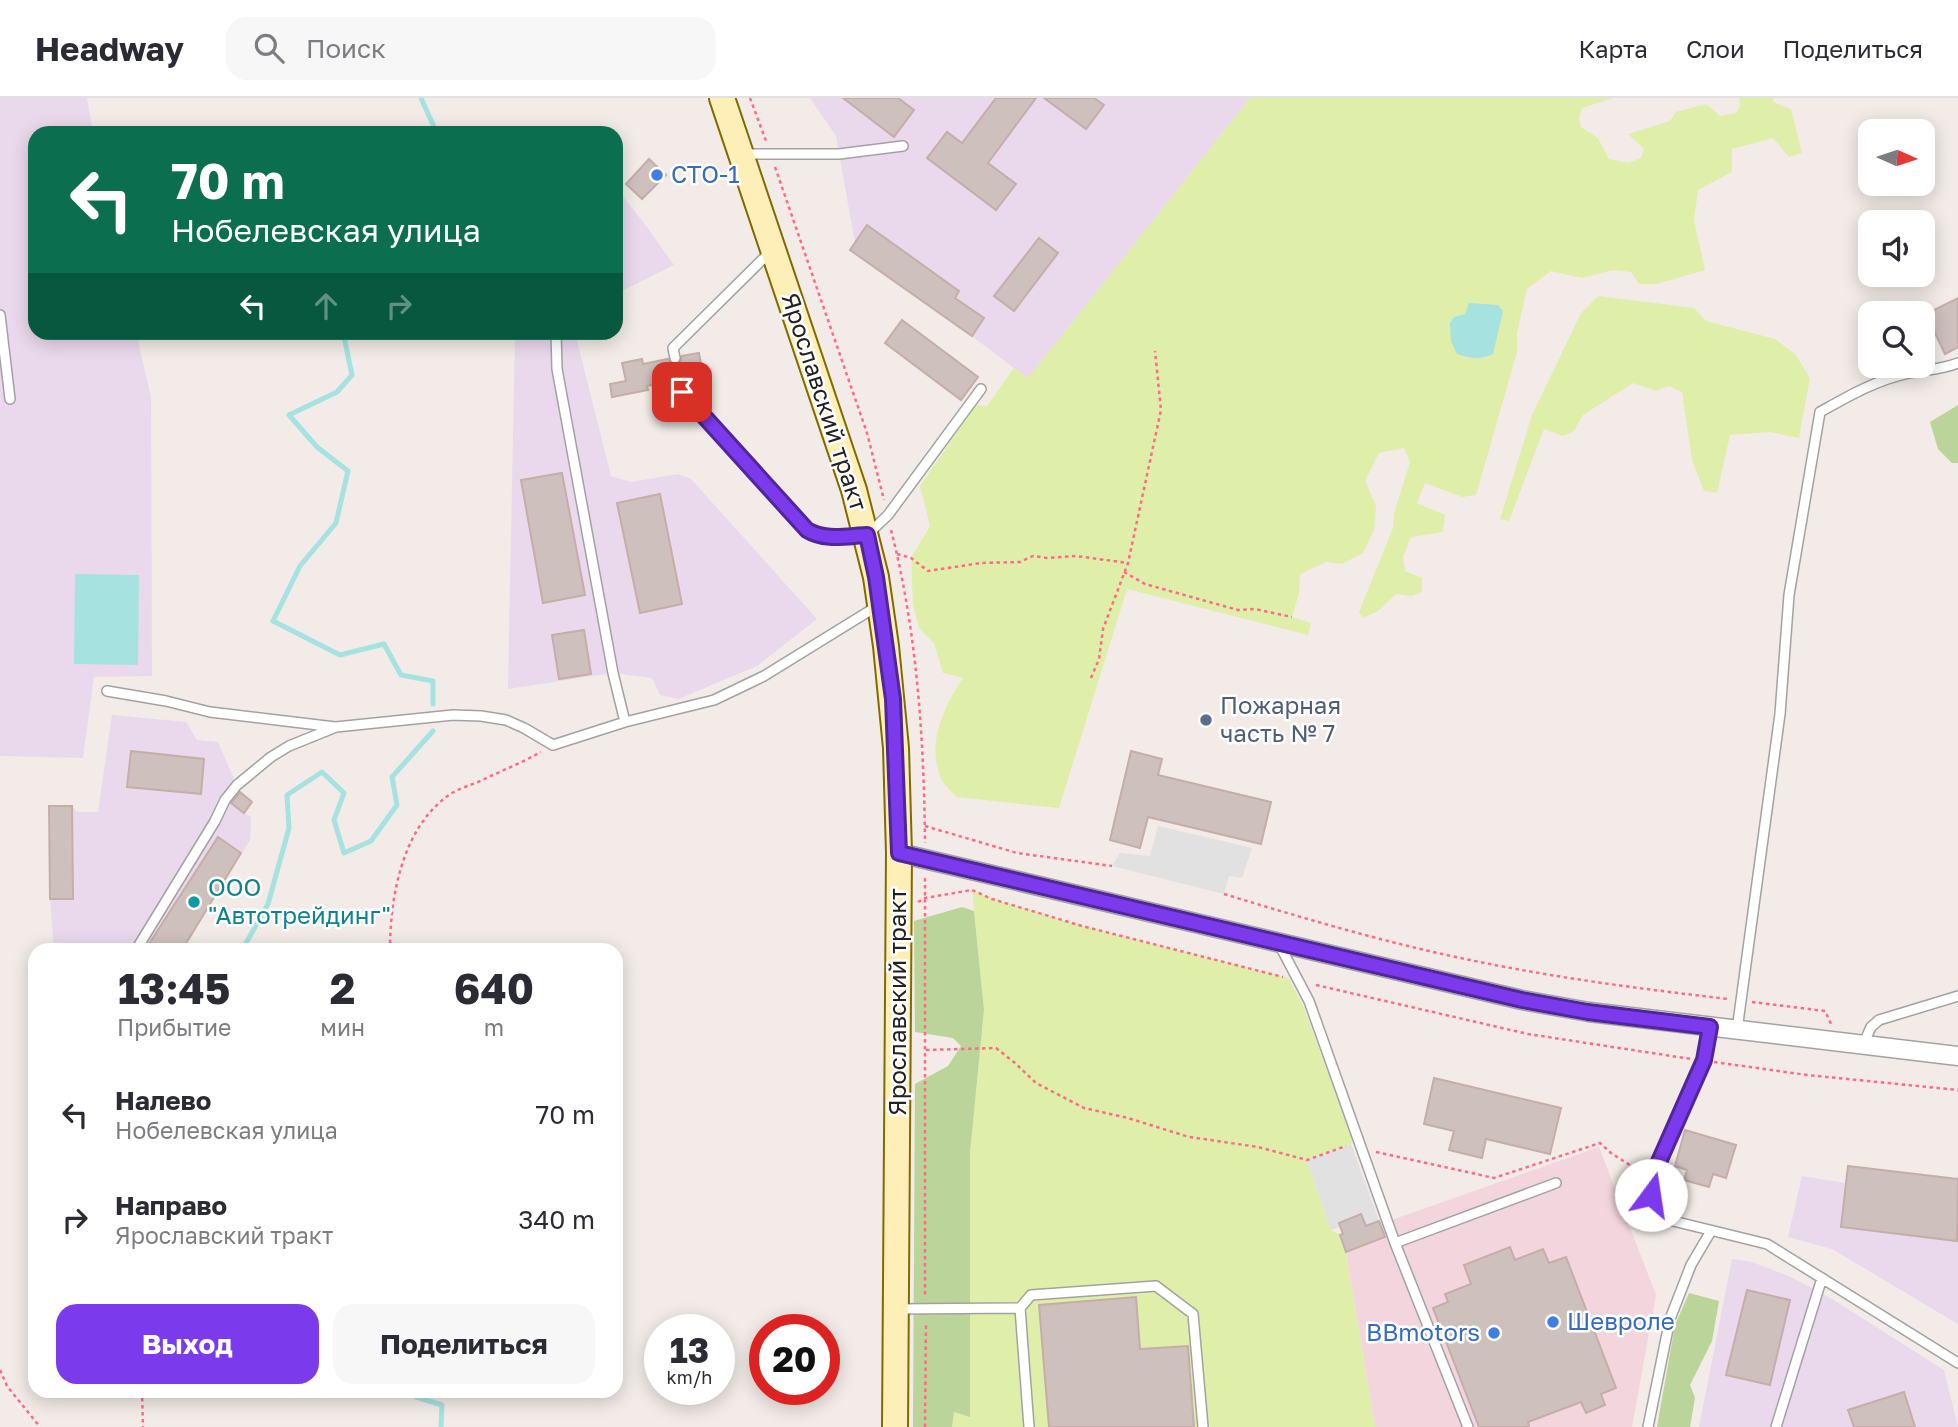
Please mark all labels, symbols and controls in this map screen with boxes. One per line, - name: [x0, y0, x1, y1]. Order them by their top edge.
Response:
- search box: [226, 17, 716, 80]
- text: Headway: [35, 29, 184, 68]
- icon: search: [250, 29, 288, 67]
- text: Поиск: [306, 33, 386, 64]
- text: Карта: [1578, 34, 1648, 63]
- text: Слои: [1686, 34, 1745, 63]
- text: Поделиться: [1783, 34, 1923, 63]
- north arrow: [1858, 119, 1936, 196]
- map controls: [1858, 119, 1935, 378]
- text: 70 m: [171, 151, 285, 210]
- icon: left: [56, 154, 147, 245]
- place label: СТО-1: [671, 159, 740, 188]
- marker: СТО-1: [649, 167, 665, 183]
- button: sound: [1858, 210, 1935, 287]
- text: Нобелевская улица: [171, 211, 481, 249]
- icon: left: [234, 287, 272, 325]
- icon: ahead: [307, 287, 345, 325]
- icon: right: [380, 287, 418, 325]
- street label: Ярославский тракт: [776, 289, 874, 514]
- button: search: [1858, 301, 1935, 378]
- pin: [652, 362, 712, 422]
- icon: arrive: [663, 373, 701, 411]
- place label: Пожарная часть № 7: [1220, 690, 1341, 747]
- marker: Пожарная часть № 7: [1198, 712, 1214, 728]
- place label: ООО "Автотрейдинг": [208, 872, 391, 929]
- street label: Ярославский тракт: [882, 888, 911, 1116]
- marker: ООО "Автотрейдинг": [186, 894, 202, 910]
- text: 13:45: [118, 963, 230, 1013]
- text: 2: [330, 963, 355, 1013]
- text: 640: [454, 963, 534, 1013]
- text: Прибытие: [117, 1013, 231, 1041]
- text: мин: [320, 1013, 365, 1041]
- text: m: [484, 1013, 504, 1041]
- text: Налево: [115, 1085, 211, 1116]
- icon: left: [56, 1096, 94, 1134]
- text: 70 m: [536, 1099, 595, 1130]
- text: Нобелевская улица: [115, 1116, 338, 1144]
- position arrow: [1614, 1158, 1688, 1232]
- text: Направо: [115, 1190, 227, 1221]
- icon: right: [56, 1201, 94, 1239]
- text: 340 m: [518, 1204, 595, 1235]
- text: Ярославский тракт: [115, 1221, 333, 1249]
- button: Выход: [56, 1304, 319, 1384]
- button: Поделиться: [333, 1304, 595, 1384]
- place label: Шевроле: [1567, 1306, 1675, 1335]
- speed limit sign: 20: [749, 1314, 840, 1405]
- marker: Шевроле: [1545, 1314, 1561, 1330]
- place label: BBmotors: [1366, 1317, 1480, 1346]
- marker: BBmotors: [1486, 1325, 1502, 1341]
- text: 13: [670, 1329, 709, 1371]
- text: km/h: [667, 1366, 712, 1388]

